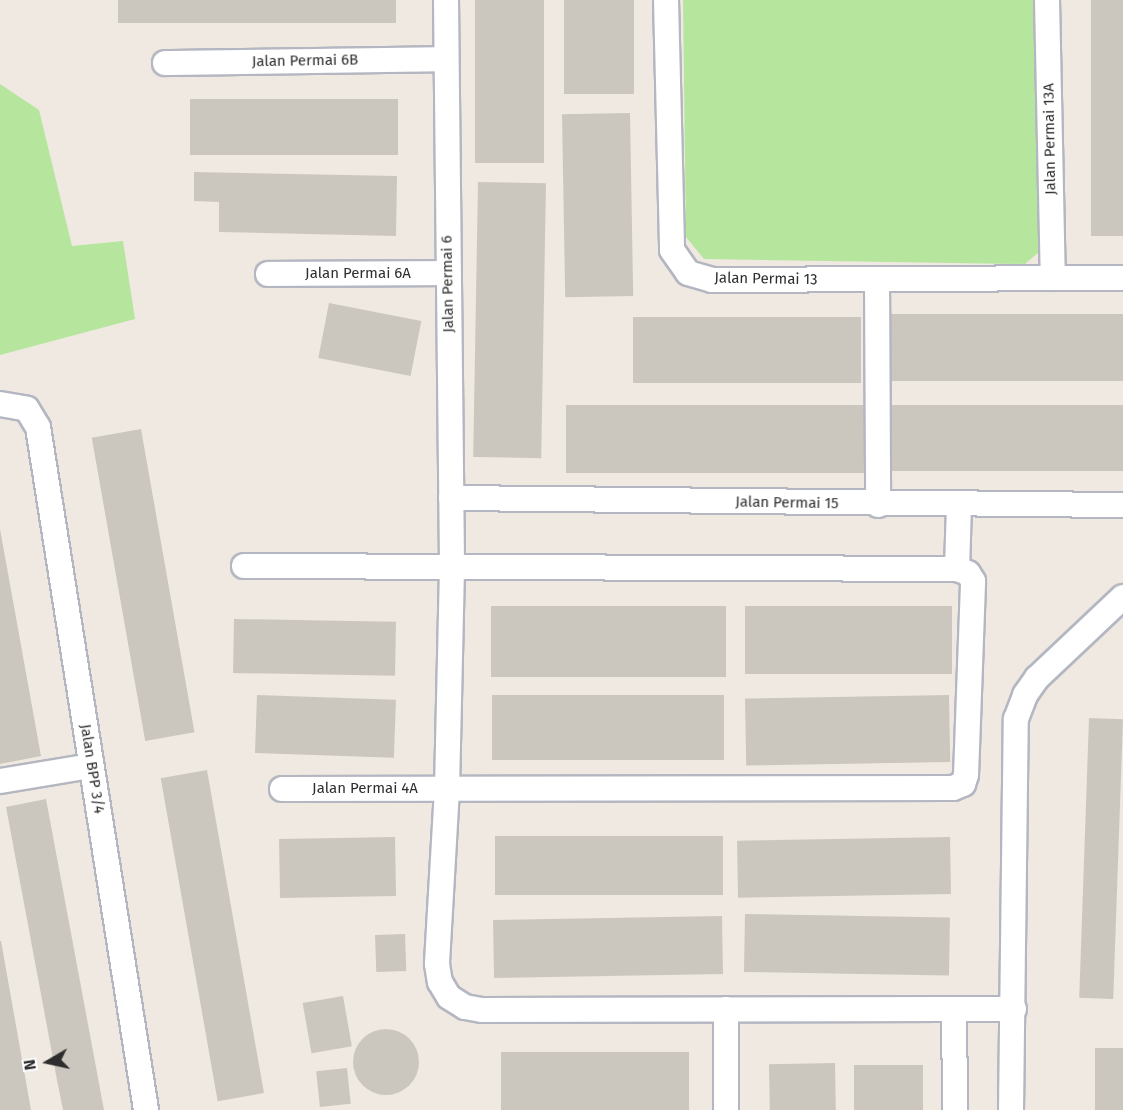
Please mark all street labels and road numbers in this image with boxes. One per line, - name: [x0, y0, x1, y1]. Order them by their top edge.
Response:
- street label: Jalan Permai 6B: [252, 51, 358, 71]
- street label: Jalan Permai 13A: [1040, 83, 1060, 195]
- street label: Jalan Permai 6: [438, 235, 458, 333]
- street label: Jalan Permai 6A: [305, 265, 411, 283]
- street label: Jalan Permai 13: [714, 269, 818, 289]
- street label: Jalan Permai 15: [735, 493, 839, 513]
- street label: Jalan BPP 3/4: [76, 723, 108, 815]
- street label: Jalan Permai 4A: [312, 780, 418, 798]

